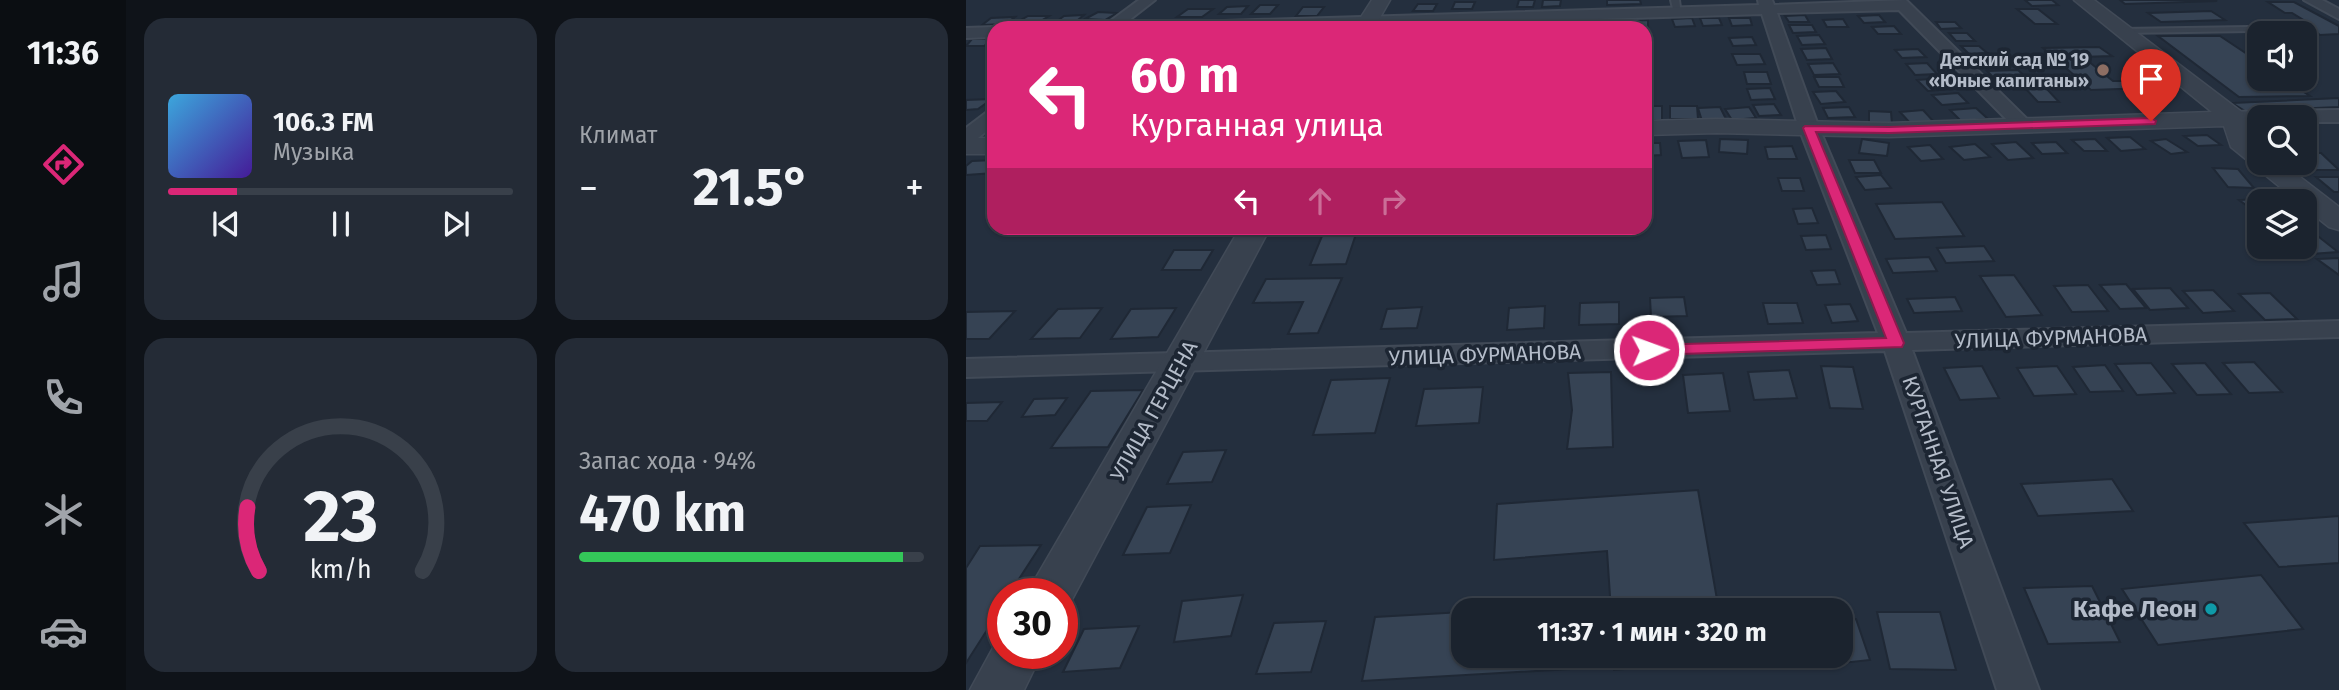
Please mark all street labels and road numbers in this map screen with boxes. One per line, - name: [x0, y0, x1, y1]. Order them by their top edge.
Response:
- street label: УЛИЦА ФУРМАНОВА: [1954, 322, 2148, 354]
- street label: УЛИЦА ГЕРЦЕНА: [1105, 336, 1203, 486]
- street label: УЛИЦА ФУРМАНОВА: [1388, 339, 1582, 371]
- street label: КУРГАННАЯ УЛИЦА: [1896, 372, 1980, 552]

